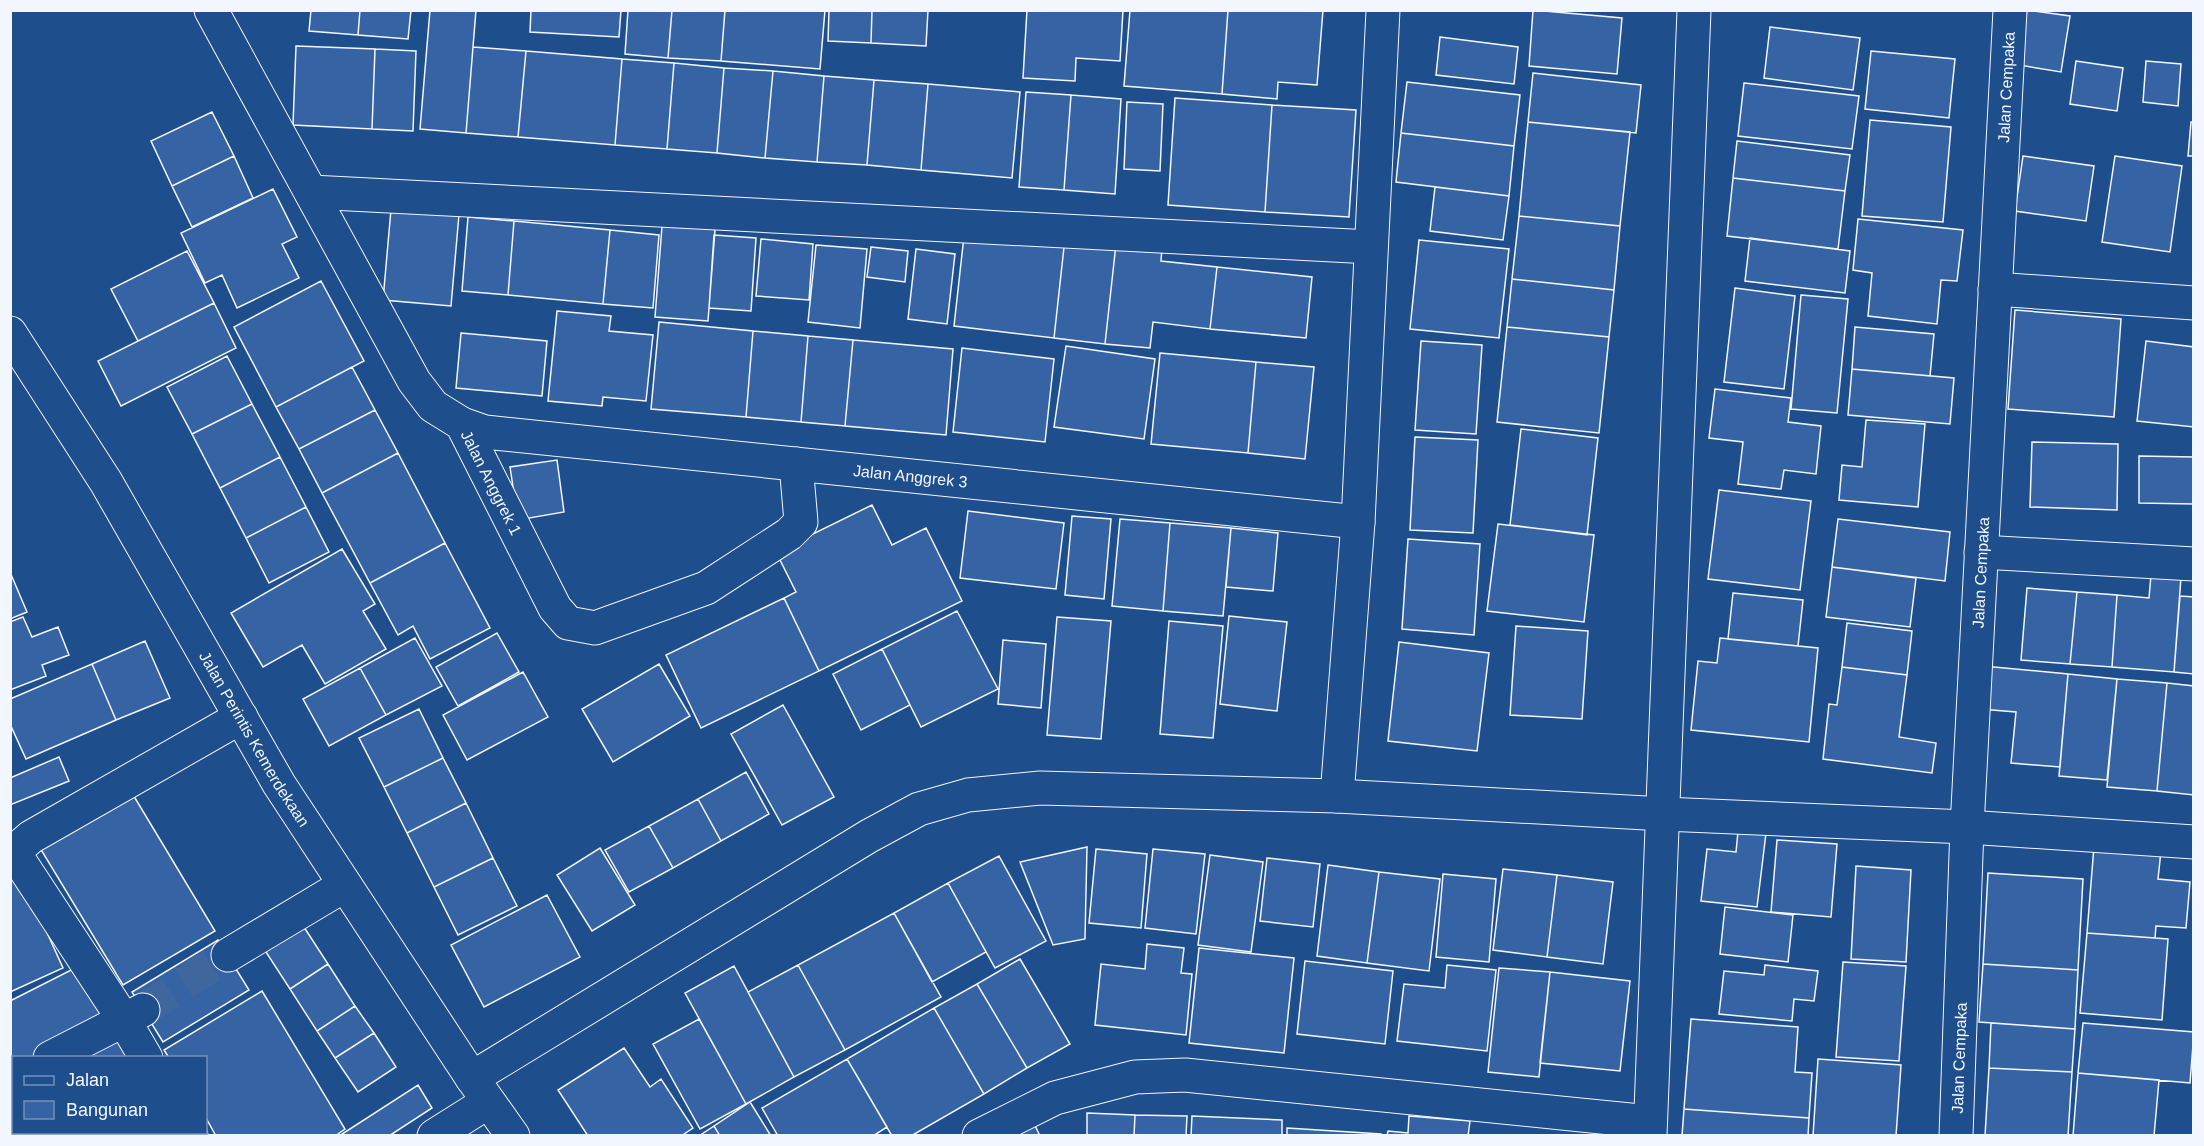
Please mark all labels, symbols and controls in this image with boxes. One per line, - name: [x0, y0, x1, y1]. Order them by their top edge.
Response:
- street label: Jalan Cempaka: [1995, 31, 2018, 143]
- street label: Jalan Anggrek 1: [458, 428, 525, 538]
- street label: Jalan Anggrek 3: [852, 462, 968, 491]
- street label: Jalan Cempaka: [1969, 516, 1992, 629]
- street label: Jalan Perintis Kemerdekaan: [196, 649, 312, 830]
- street label: Jalan Cempaka: [1949, 1002, 1970, 1114]
- legend: [12, 1056, 207, 1134]
- text: Jalan: [66, 1070, 109, 1090]
- text: Bangunan: [66, 1100, 148, 1120]

